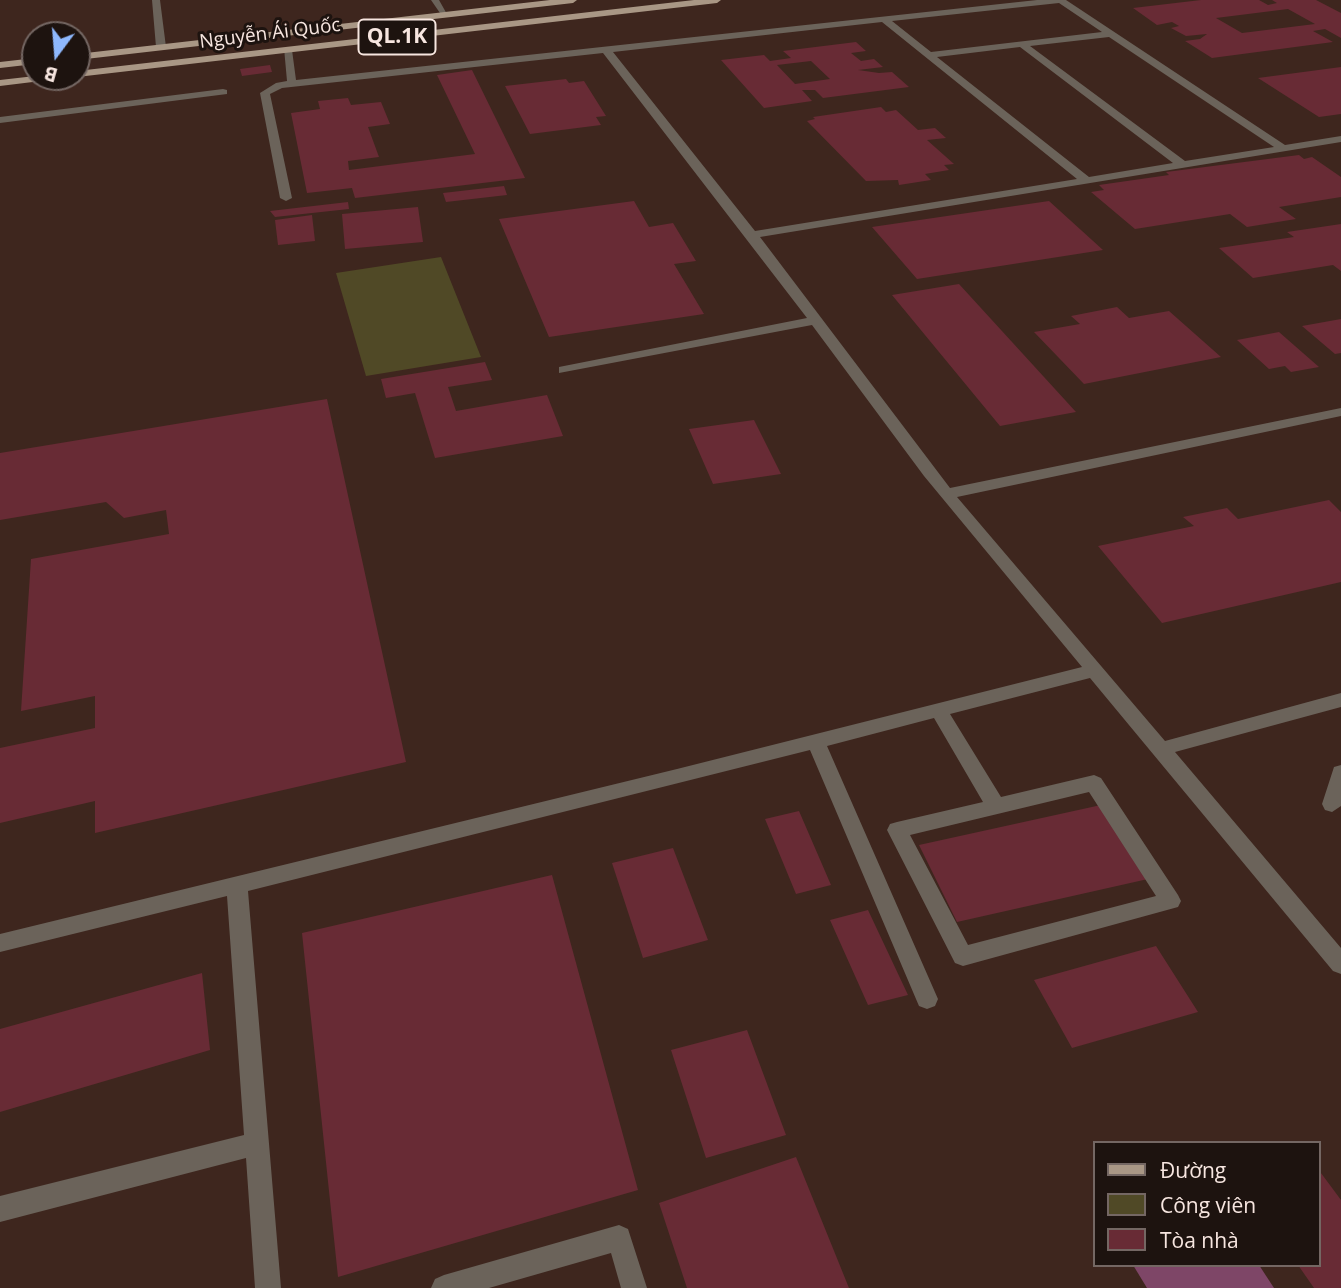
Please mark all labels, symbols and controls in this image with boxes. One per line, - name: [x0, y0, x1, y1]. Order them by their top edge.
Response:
- street label: Nguyễn Ái Quốc: [198, 14, 342, 54]
- road number: QL.1K: [358, 20, 436, 54]
- north arrow: [21, 21, 91, 91]
- text: B: [41, 60, 60, 89]
- legend: [1092, 1141, 1320, 1267]
- text: Đường: [1160, 1156, 1226, 1184]
- text: Công viên: [1160, 1191, 1256, 1219]
- text: Tòa nhà: [1160, 1226, 1239, 1254]

